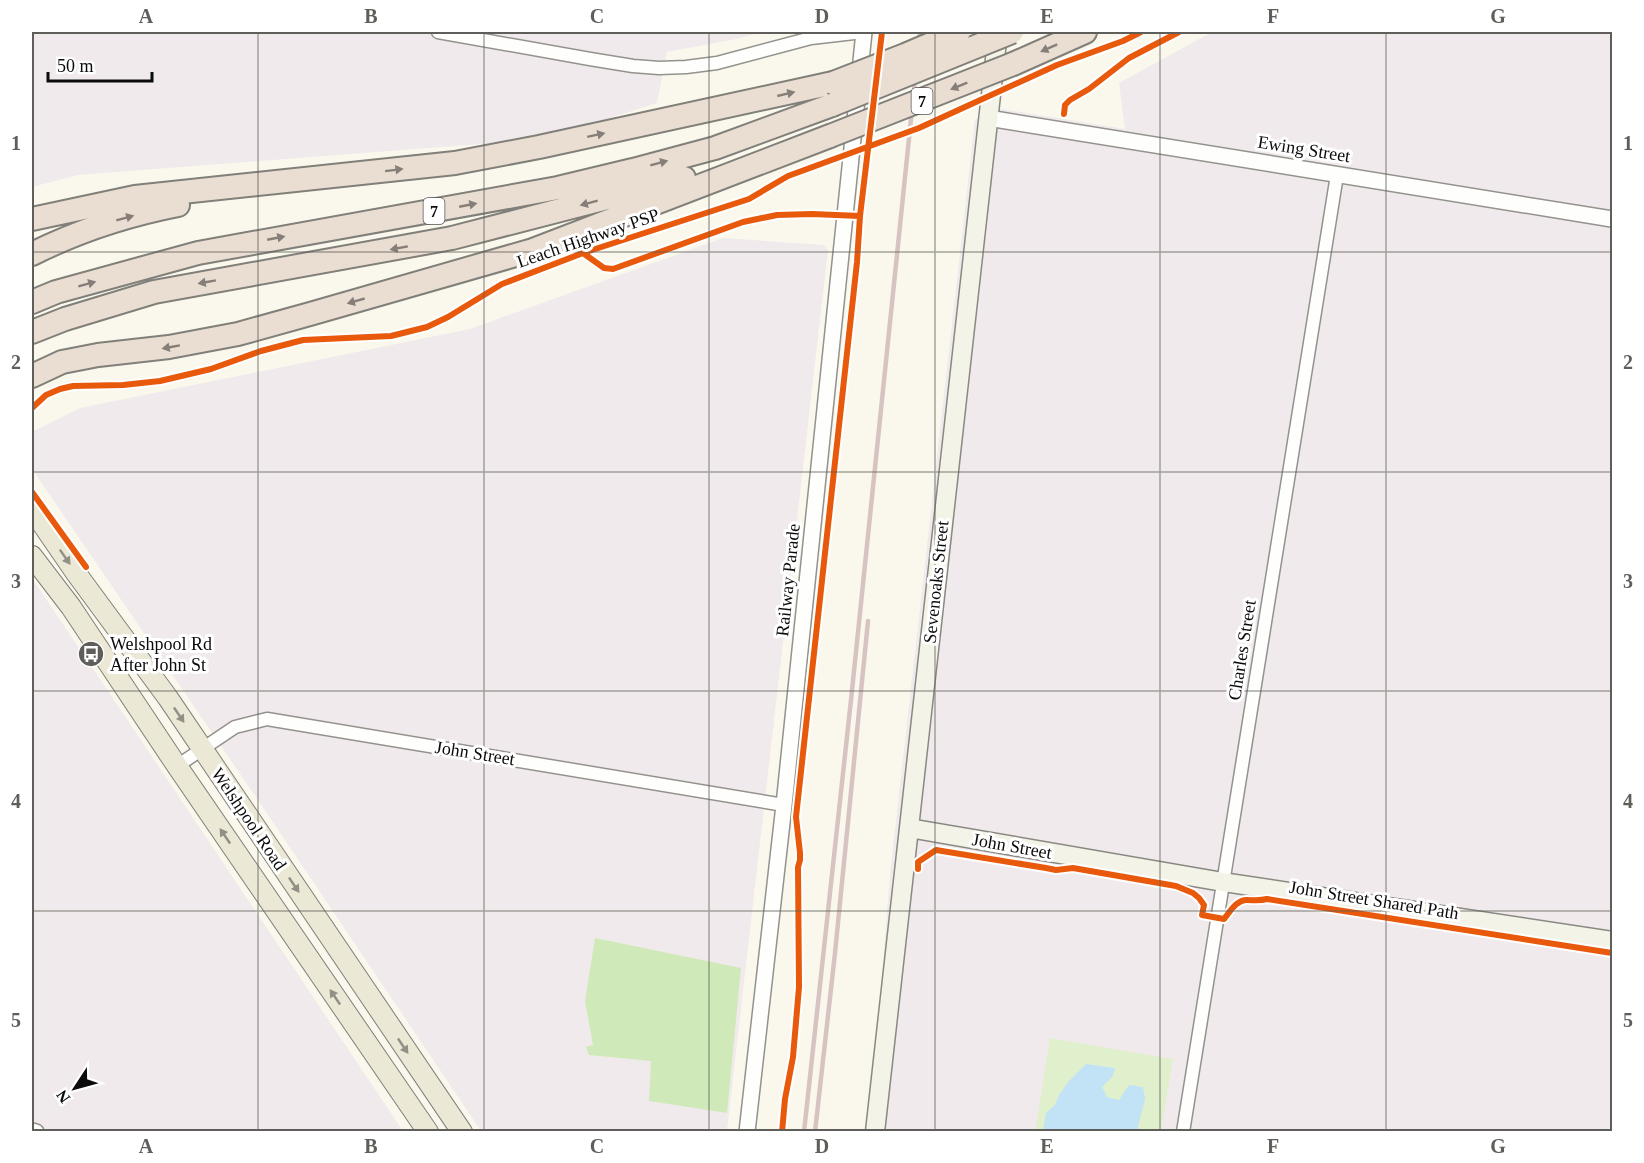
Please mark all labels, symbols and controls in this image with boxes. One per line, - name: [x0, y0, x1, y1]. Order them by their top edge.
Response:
- text: A: [139, 5, 154, 27]
- text: B: [364, 5, 378, 27]
- text: C: [590, 5, 604, 27]
- text: D: [815, 5, 829, 27]
- text: E: [1040, 5, 1054, 27]
- text: F: [1267, 5, 1279, 27]
- text: G: [1490, 5, 1506, 27]
- one-way arrow: [1041, 43, 1058, 52]
- scale bar: [48, 45, 152, 83]
- text: 50 m: [57, 56, 94, 76]
- one-way arrow: [950, 82, 968, 91]
- one-way arrow: [777, 88, 796, 98]
- road number: 7: [912, 88, 932, 114]
- one-way arrow: [587, 130, 606, 139]
- text: 1: [11, 132, 21, 154]
- street label: Ewing Street: [1256, 132, 1352, 166]
- text: 1: [1623, 132, 1633, 154]
- one-way arrow: [650, 158, 668, 168]
- one-way arrow: [385, 165, 404, 175]
- road number: 7: [424, 198, 444, 224]
- one-way arrow: [579, 199, 597, 208]
- one-way arrow: [459, 200, 478, 209]
- street label: Leach Highway PSP: [514, 204, 662, 272]
- one-way arrow: [116, 212, 134, 222]
- one-way arrow: [267, 233, 286, 242]
- one-way arrow: [389, 243, 408, 252]
- one-way arrow: [78, 278, 96, 288]
- one-way arrow: [197, 278, 216, 287]
- one-way arrow: [347, 297, 365, 306]
- one-way arrow: [162, 342, 181, 351]
- text: 2: [11, 351, 21, 373]
- text: 2: [1623, 351, 1633, 373]
- street label: Sevenoaks Street: [920, 520, 952, 644]
- street label: Railway Parade: [772, 523, 804, 637]
- one-way arrow: [59, 548, 71, 564]
- text: 3: [11, 570, 21, 592]
- text: 3: [1623, 570, 1633, 592]
- street label: Charles Street: [1224, 598, 1260, 702]
- place label: Welshpool Rd After John St: [110, 634, 212, 675]
- bus stop icon: Welshpool Rd After John St: [76, 639, 106, 669]
- one-way arrow: [173, 707, 184, 723]
- street label: John Street: [434, 737, 516, 769]
- street label: Welshpool Road: [207, 764, 291, 874]
- text: 4: [11, 790, 21, 812]
- text: 4: [1623, 790, 1633, 812]
- one-way arrow: [220, 828, 231, 844]
- street label: John Street: [971, 829, 1053, 863]
- one-way arrow: [288, 876, 300, 892]
- street label: John Street Shared Path: [1288, 877, 1460, 923]
- one-way arrow: [329, 989, 341, 1005]
- text: 5: [11, 1009, 21, 1031]
- text: 5: [1623, 1009, 1633, 1031]
- one-way arrow: [397, 1037, 409, 1053]
- north arrow: [45, 1058, 105, 1118]
- text: N: [53, 1086, 74, 1106]
- text: A: [139, 1135, 154, 1157]
- text: B: [364, 1135, 378, 1157]
- text: C: [590, 1135, 604, 1157]
- text: D: [815, 1135, 829, 1157]
- text: E: [1040, 1135, 1054, 1157]
- text: F: [1267, 1135, 1279, 1157]
- text: G: [1490, 1135, 1506, 1157]

